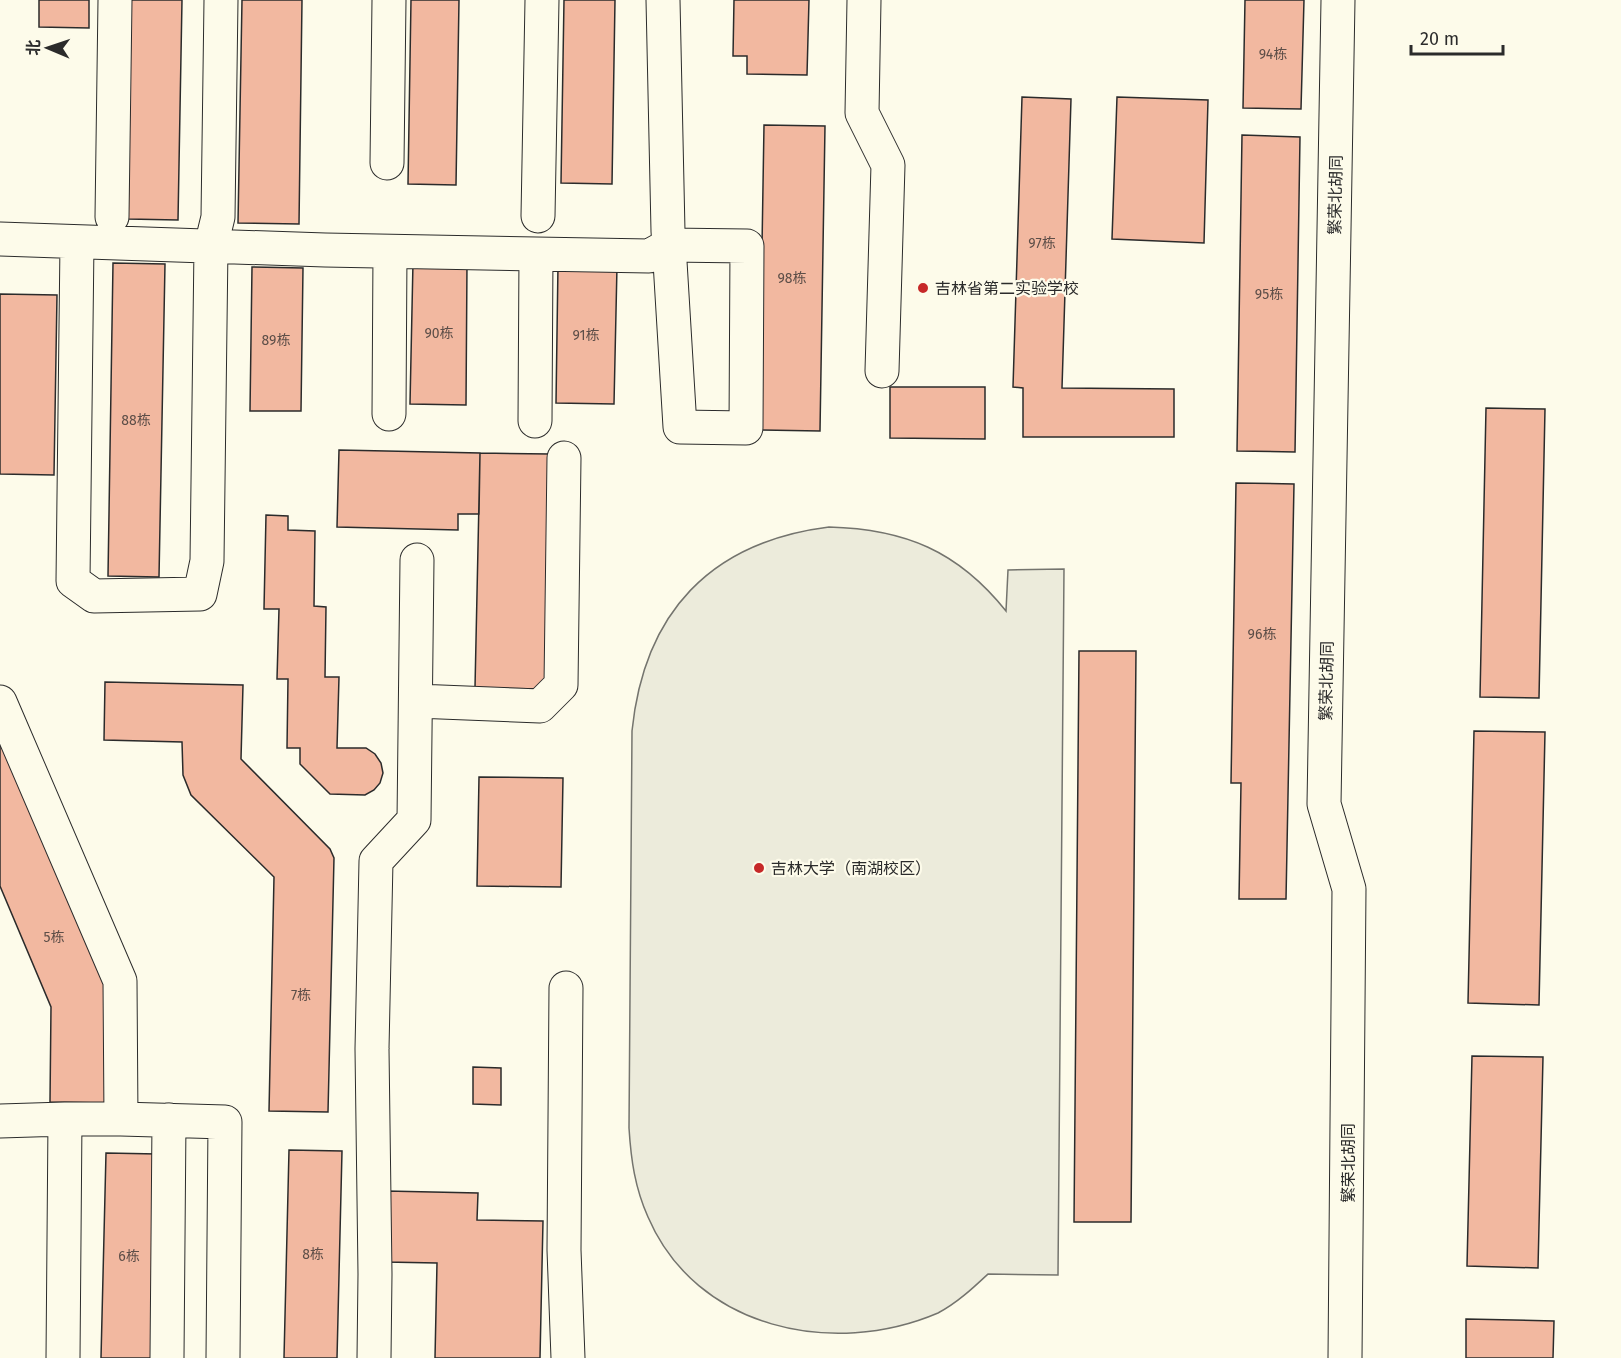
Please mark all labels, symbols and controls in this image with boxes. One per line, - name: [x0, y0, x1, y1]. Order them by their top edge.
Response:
- north arrow: [18, 18, 78, 78]
- scale bar: [1411, 18, 1502, 56]
- text: 20 m: [1420, 28, 1459, 50]
- text: 北: [24, 39, 43, 56]
- house number: 94栋: [1259, 46, 1287, 63]
- street label: 繁荣北胡同: [1325, 155, 1346, 235]
- house number: 97栋: [1028, 235, 1056, 252]
- house number: 98栋: [777, 270, 807, 287]
- place label: 吉林省第二实验学校: [935, 279, 1079, 298]
- marker: 吉林省第二实验学校: [916, 281, 930, 295]
- house number: 95栋: [1255, 286, 1283, 303]
- house number: 90栋: [424, 325, 454, 342]
- house number: 91栋: [572, 327, 600, 344]
- house number: 89栋: [262, 332, 290, 349]
- house number: 88栋: [121, 412, 151, 429]
- house number: 96栋: [1248, 626, 1276, 643]
- street label: 繁荣北胡同: [1316, 641, 1337, 721]
- place label: 吉林大学（南湖校区）: [771, 859, 931, 878]
- marker: 吉林大学（南湖校区）: [752, 861, 766, 875]
- house number: 5栋: [43, 929, 65, 946]
- house number: 7栋: [291, 987, 311, 1004]
- street label: 繁荣北胡同: [1339, 1123, 1358, 1203]
- house number: 8栋: [302, 1246, 324, 1263]
- house number: 6栋: [118, 1248, 140, 1265]

